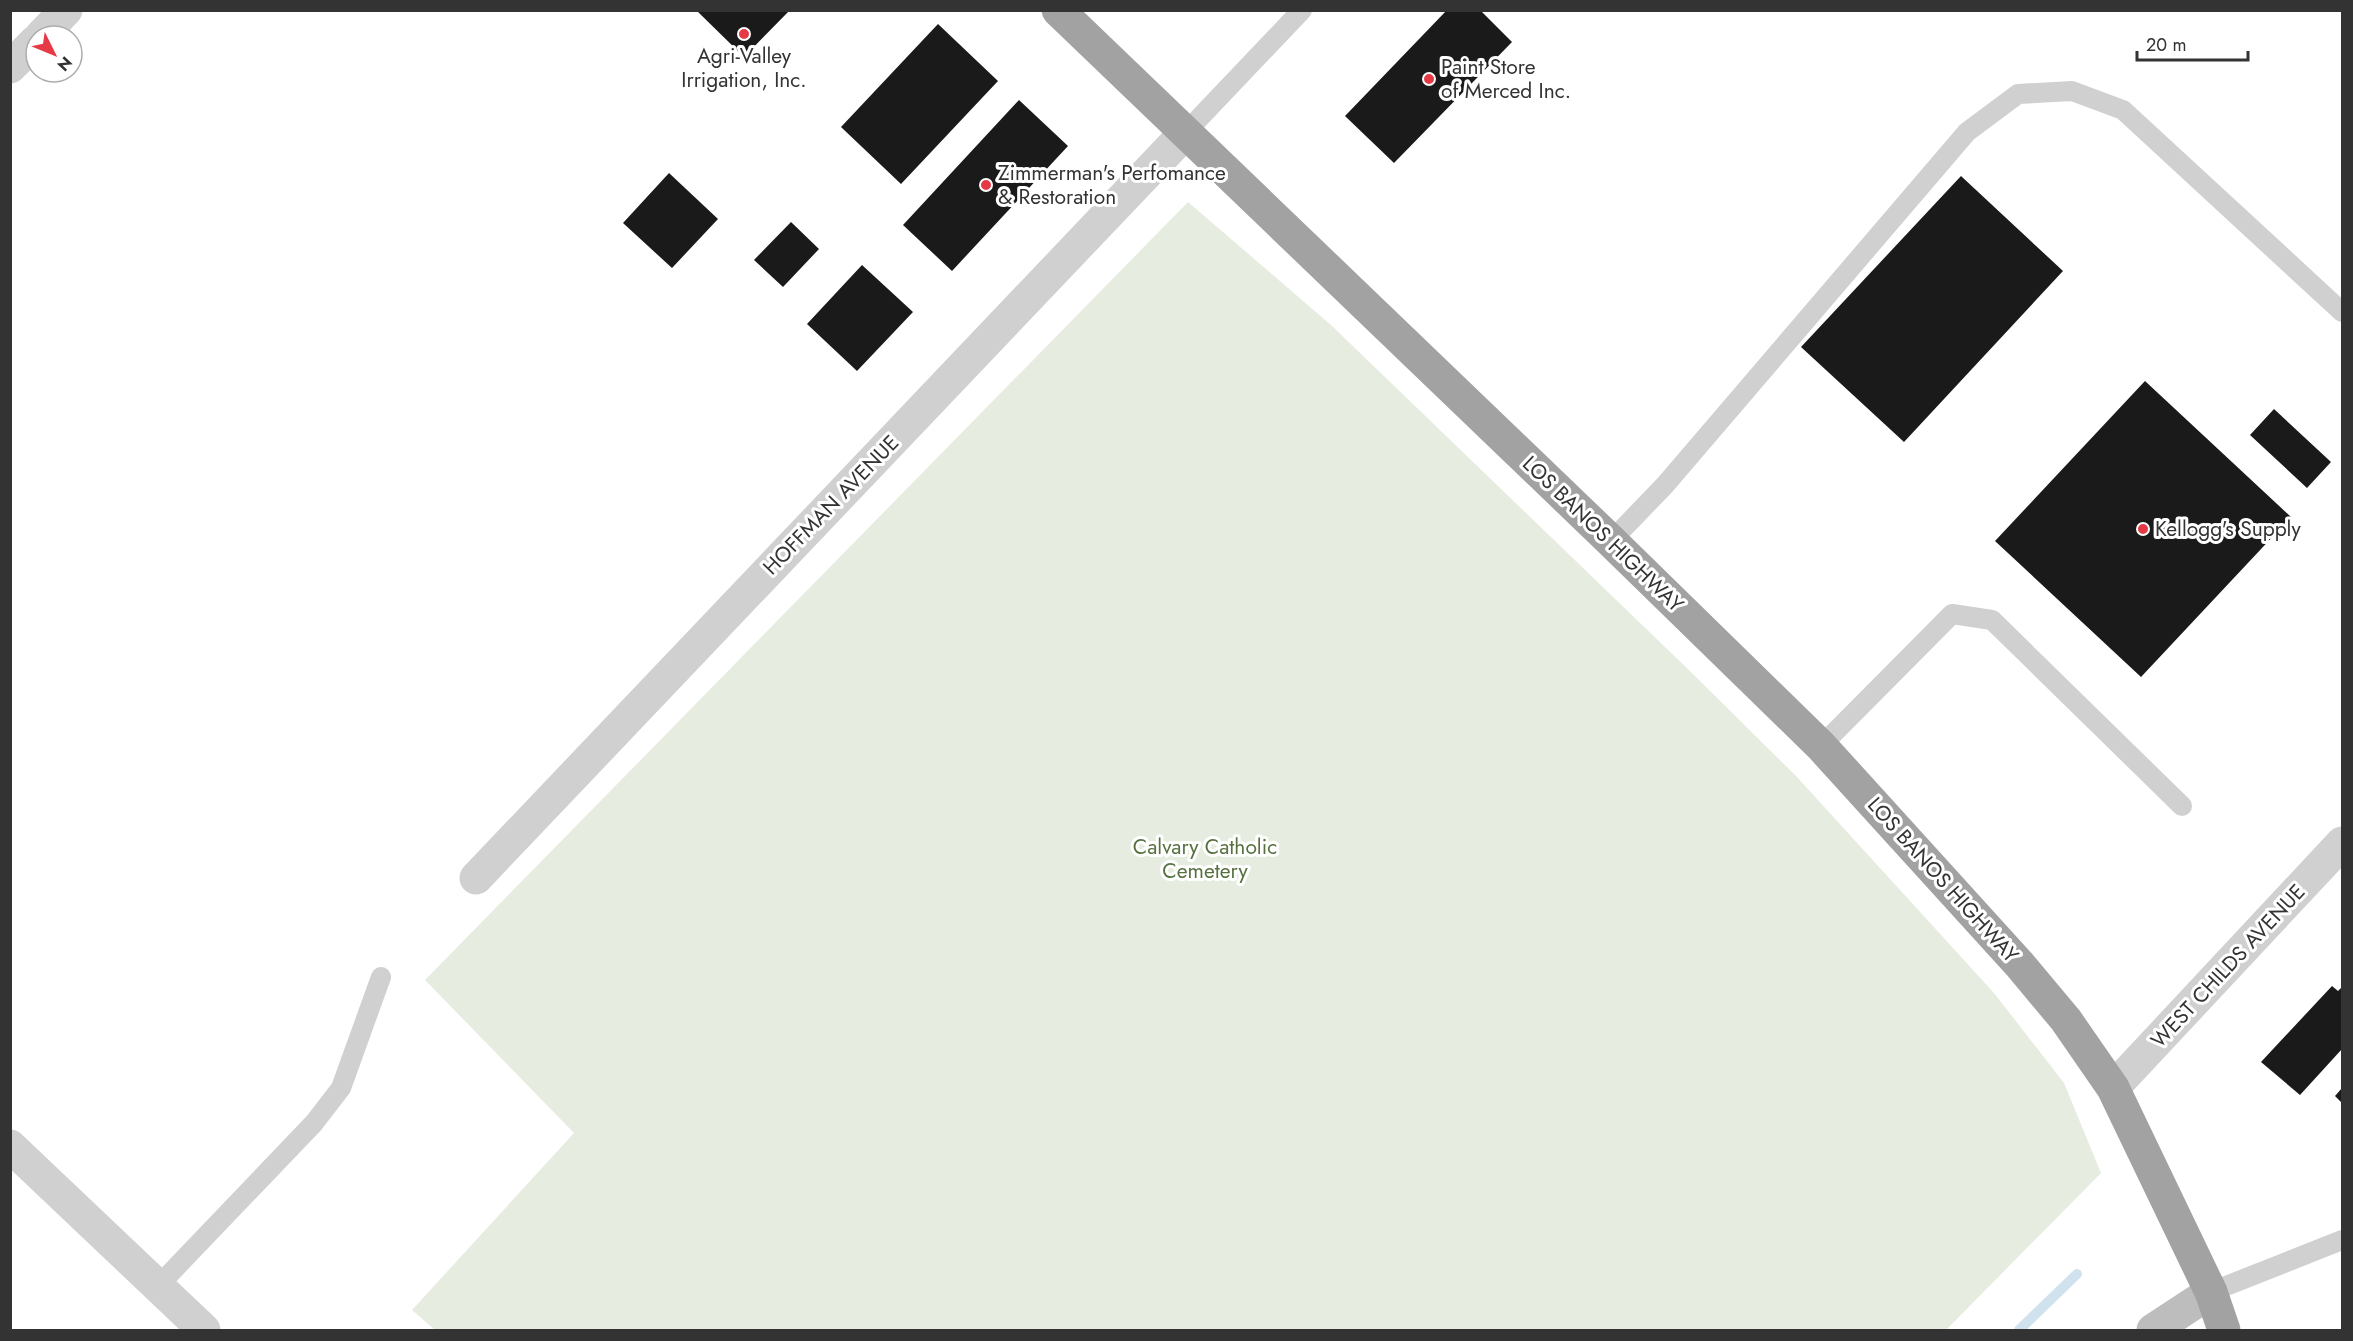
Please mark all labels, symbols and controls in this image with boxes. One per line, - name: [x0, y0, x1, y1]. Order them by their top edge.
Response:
- north arrow: [24, 24, 84, 84]
- scale bar: [2137, 24, 2248, 62]
- marker: Agri-Valley Irrigation, Inc.: [737, 27, 751, 41]
- text: 20 m: [2146, 32, 2186, 58]
- place label: Agri-Valley Irrigation, Inc.: [681, 41, 807, 95]
- text: N: [52, 51, 77, 76]
- place label: Paint Store of Merced Inc.: [1441, 52, 1571, 106]
- marker: Paint Store of Merced Inc.: [1422, 72, 1436, 86]
- place label: Zimmerman's Perfomance & Restoration: [998, 158, 1226, 212]
- marker: Zimmerman's Perfomance & Restoration: [979, 178, 993, 192]
- street label: HOFFMAN AVENUE: [756, 428, 906, 582]
- street label: LOS BANOS HIGHWAY: [1516, 449, 1690, 619]
- place label: Kellogg's Supply: [2155, 514, 2301, 544]
- marker: Kellogg's Supply: [2136, 522, 2150, 536]
- street label: LOS BANOS HIGHWAY: [1860, 791, 2026, 970]
- park label: Calvary Catholic Cemetery: [1133, 832, 1277, 886]
- street label: WEST CHILDS AVENUE: [2144, 877, 2312, 1055]

